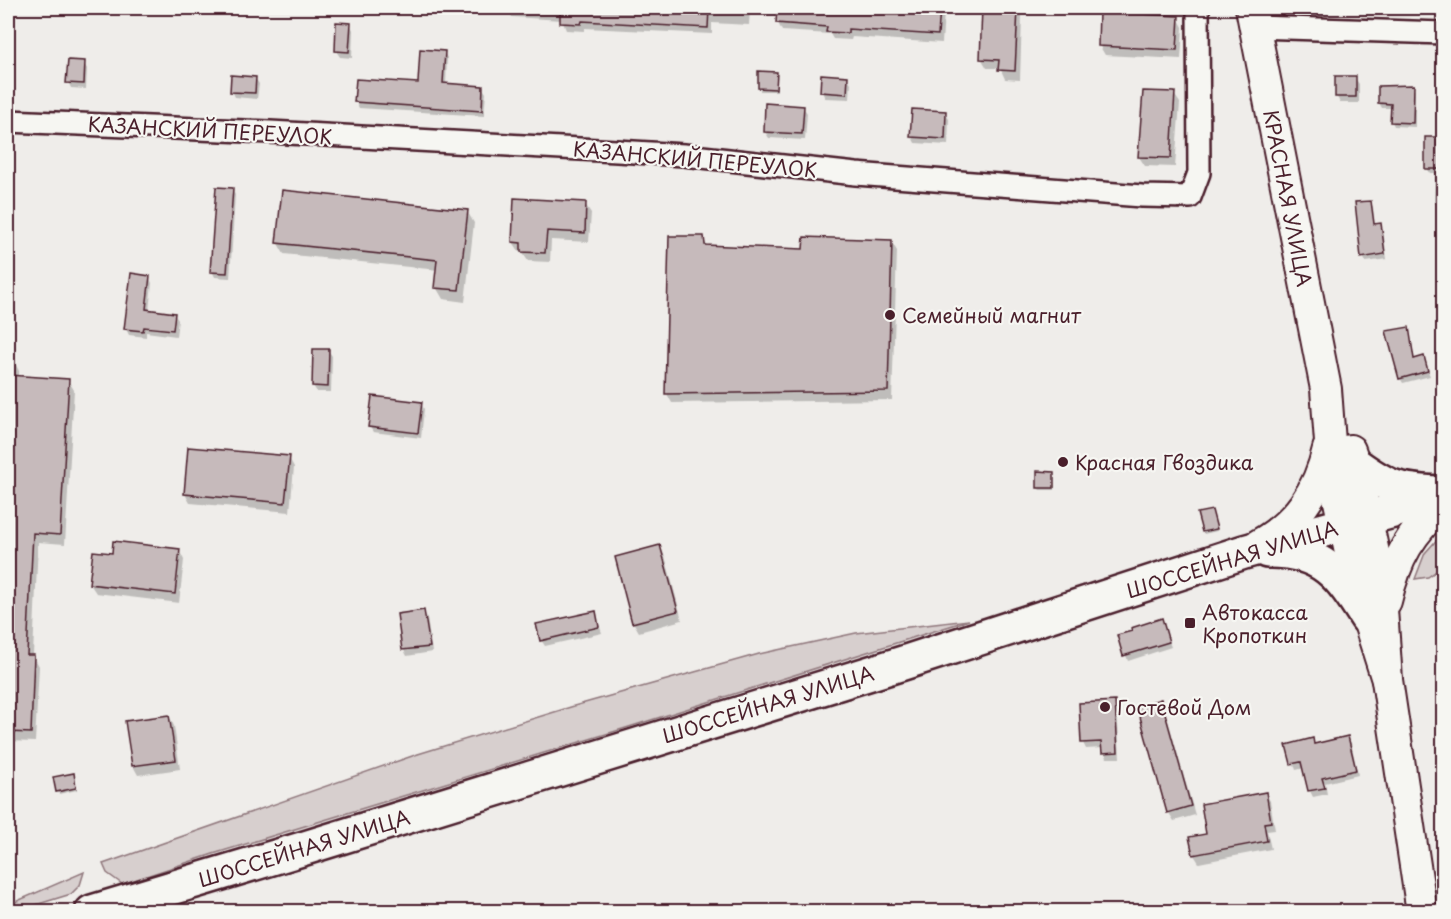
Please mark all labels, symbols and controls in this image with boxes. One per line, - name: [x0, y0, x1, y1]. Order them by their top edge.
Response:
- street label: КРАСНАЯ УЛИЦА: [1256, 107, 1320, 289]
- street label: КАЗАНСКИЙ ПЕРЕУЛОК: [87, 109, 333, 151]
- street label: КАЗАНСКИЙ ПЕРЕУЛОК: [572, 133, 818, 185]
- place label: Семейный магнит: [902, 300, 1082, 330]
- marker: Семейный магнит: [883, 308, 897, 322]
- place label: Красная Гвоздика: [1075, 447, 1254, 477]
- marker: Красная Гвоздика: [1056, 455, 1070, 469]
- street label: ШОССЕЙНАЯ УЛИЦА: [1123, 513, 1341, 605]
- place label: Автокасса Кропоткин: [1202, 597, 1308, 650]
- marker: Автокасса Кропоткин: [1183, 616, 1197, 630]
- street label: ШОССЕЙНАЯ УЛИЦА: [659, 658, 877, 750]
- place label: Гостевой Дом: [1117, 692, 1251, 722]
- marker: Гостевой Дом: [1098, 700, 1112, 714]
- street label: ШОССЕЙНАЯ УЛИЦА: [195, 802, 413, 894]

